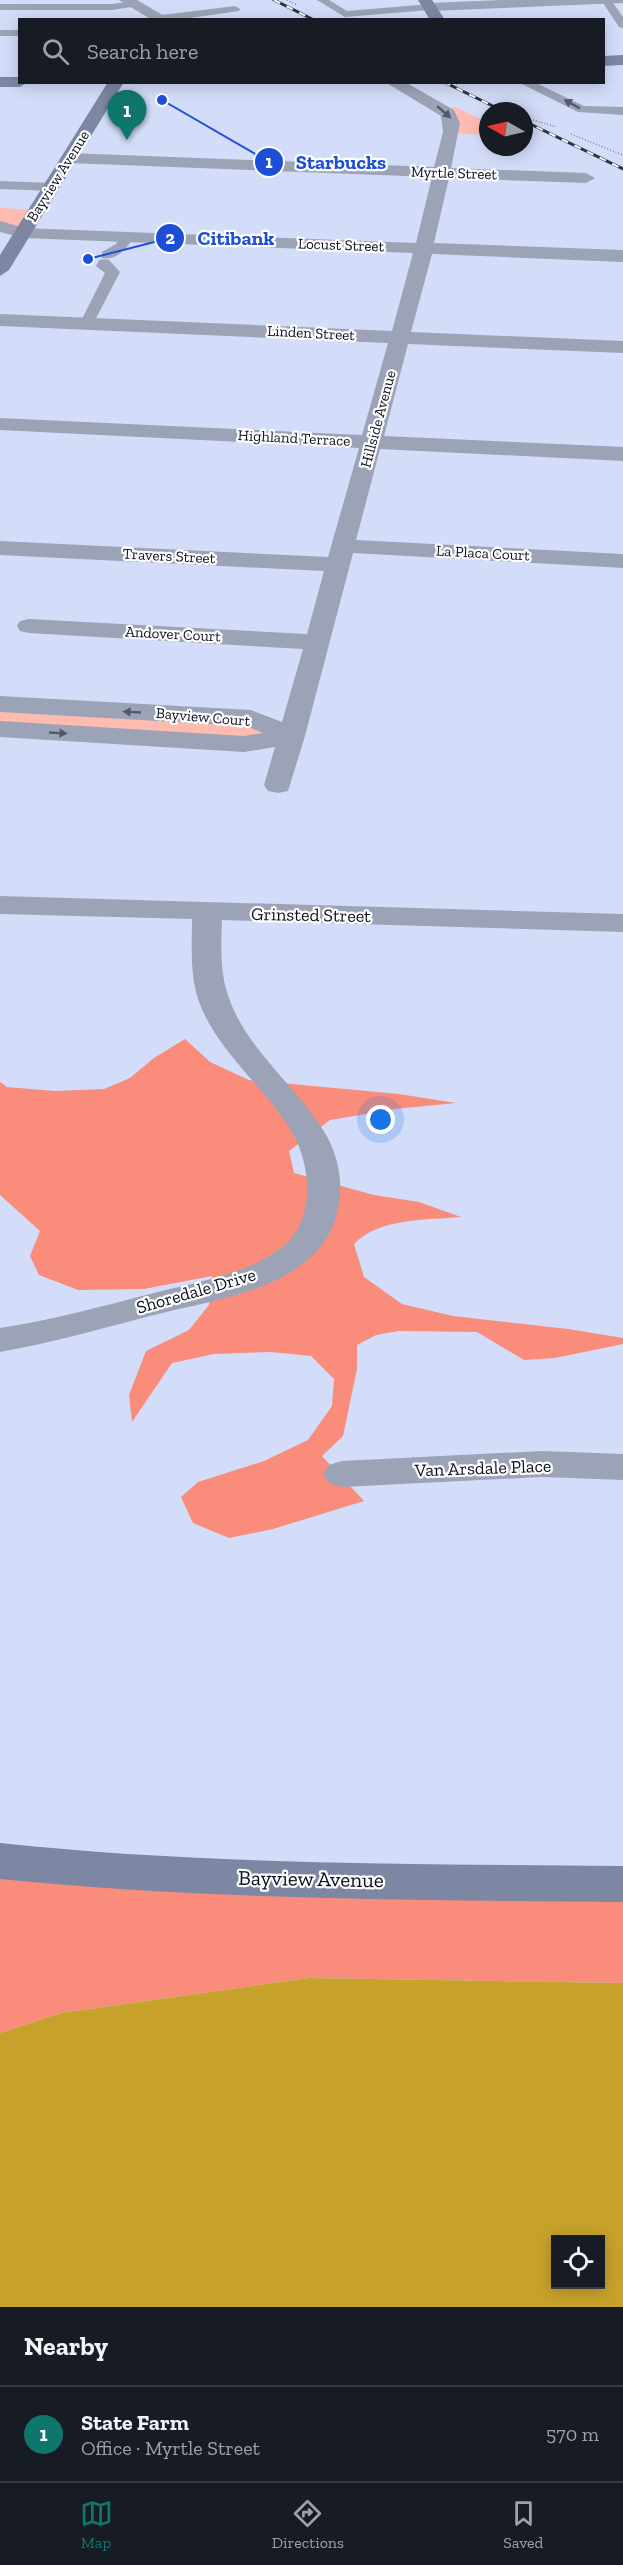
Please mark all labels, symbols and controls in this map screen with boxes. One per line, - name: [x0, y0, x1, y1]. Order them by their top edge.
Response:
- search box: [18, 18, 605, 84]
- icon: search: [39, 35, 72, 68]
- text: Search here: [87, 38, 198, 65]
- pin: 1: [108, 90, 146, 140]
- one-way arrow: [563, 99, 580, 109]
- north arrow: [479, 102, 533, 156]
- one-way arrow: [436, 105, 451, 118]
- street label: Bayview Avenue: [23, 127, 93, 225]
- callout: Starbucks: [254, 143, 398, 181]
- text: Starbucks: [296, 150, 386, 174]
- text: 1: [265, 151, 273, 173]
- street label: Myrtle Street: [411, 163, 498, 184]
- callout: Citibank: [155, 219, 286, 257]
- text: Citibank: [198, 226, 274, 250]
- text: 2: [165, 227, 175, 249]
- street label: Locust Street: [298, 234, 385, 256]
- street label: Linden Street: [267, 322, 356, 344]
- street label: Hillside Avenue: [356, 368, 400, 470]
- street label: Highland Terrace: [237, 426, 351, 450]
- street label: La Placa Court: [436, 542, 531, 564]
- street label: Travers Street: [122, 545, 216, 567]
- street label: Andover Court: [125, 623, 222, 646]
- street label: Bayview Court: [155, 704, 251, 730]
- one-way arrow: [122, 707, 141, 716]
- one-way arrow: [49, 728, 68, 737]
- street label: Grinsted Street: [251, 903, 371, 927]
- your location: [366, 1105, 395, 1134]
- street label: Shoredale Drive: [134, 1263, 258, 1319]
- street label: Van Arsdale Place: [413, 1455, 552, 1481]
- street label: Bayview Avenue: [238, 1865, 384, 1892]
- map controls: [551, 2235, 605, 2289]
- button: locate: [551, 2235, 605, 2289]
- text: Nearby: [24, 2330, 108, 2362]
- text: State Farm: [81, 2409, 189, 2436]
- text: 1: [39, 2422, 48, 2446]
- text: 570 m: [546, 2422, 599, 2446]
- text: Office · Myrtle Street: [81, 2436, 260, 2460]
- tab: Map: [80, 2497, 113, 2552]
- tab: Directions: [272, 2497, 344, 2552]
- tab: Saved: [503, 2497, 543, 2552]

